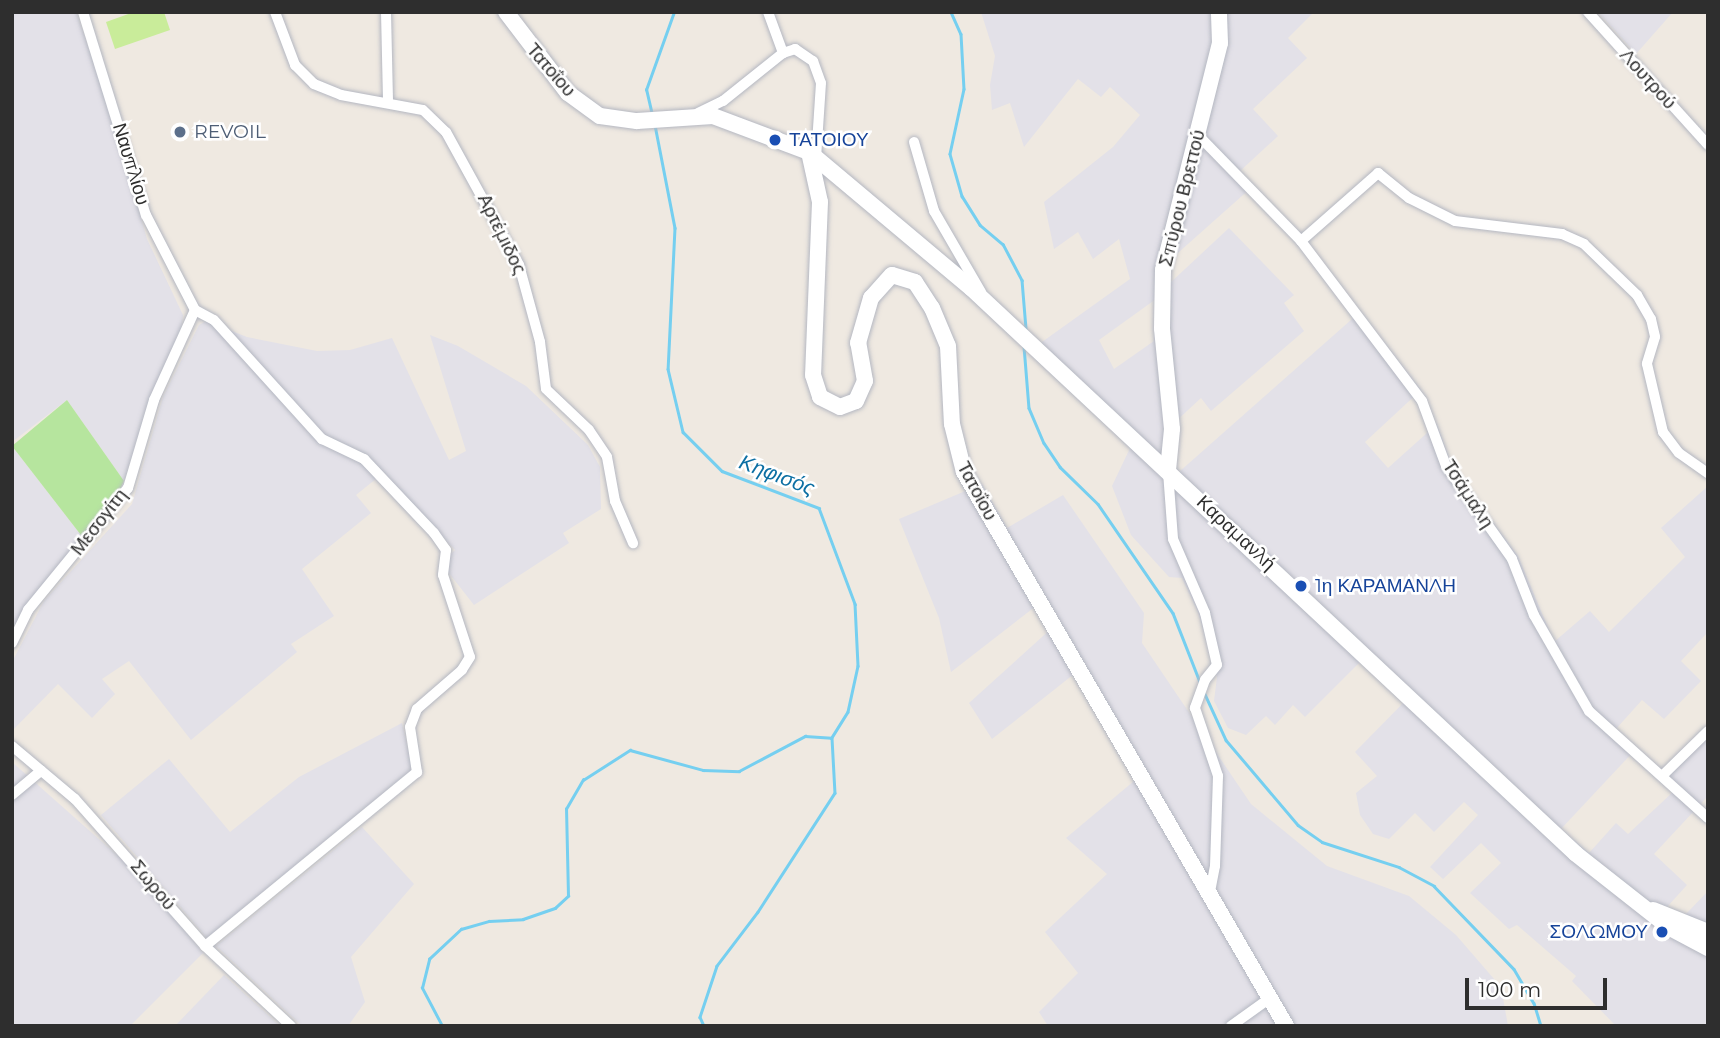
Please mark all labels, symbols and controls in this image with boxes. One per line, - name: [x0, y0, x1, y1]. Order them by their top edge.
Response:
- street label: Τατοΐου: [522, 39, 580, 101]
- street label: Λουτρού: [1615, 44, 1681, 114]
- street label: Ναυπλίου: [108, 120, 154, 208]
- place label: REVOIL: [194, 121, 266, 143]
- marker: REVOIL: [172, 124, 188, 140]
- street label: Σπύρου Βρεττού: [1154, 127, 1210, 269]
- place label: ΤΑΤΟΙΟΥ: [789, 129, 869, 151]
- marker: ΤΑΤΟΙΟΥ: [767, 132, 783, 148]
- street label: Αρτέμιδος: [473, 190, 531, 278]
- water label: Κηφισός: [736, 449, 818, 501]
- street label: Τσάμαλη: [1437, 456, 1499, 532]
- street label: Τατοΐου: [952, 458, 1002, 524]
- street label: Μεσογίτη: [66, 484, 132, 560]
- street label: Καραμανλή: [1192, 491, 1280, 575]
- place label: 1η ΚΑΡΑΜΑΝΛΗ: [1315, 575, 1456, 597]
- marker: 1η ΚΑΡΑΜΑΝΛΗ: [1293, 578, 1309, 594]
- street label: Σωρού: [126, 855, 180, 915]
- place label: ΣΟΛΩΜΟΥ: [1550, 921, 1648, 943]
- marker: ΣΟΛΩΜΟΥ: [1654, 924, 1670, 940]
- scale bar: [1468, 964, 1610, 1008]
- text: 100 m: [1478, 977, 1541, 1002]

